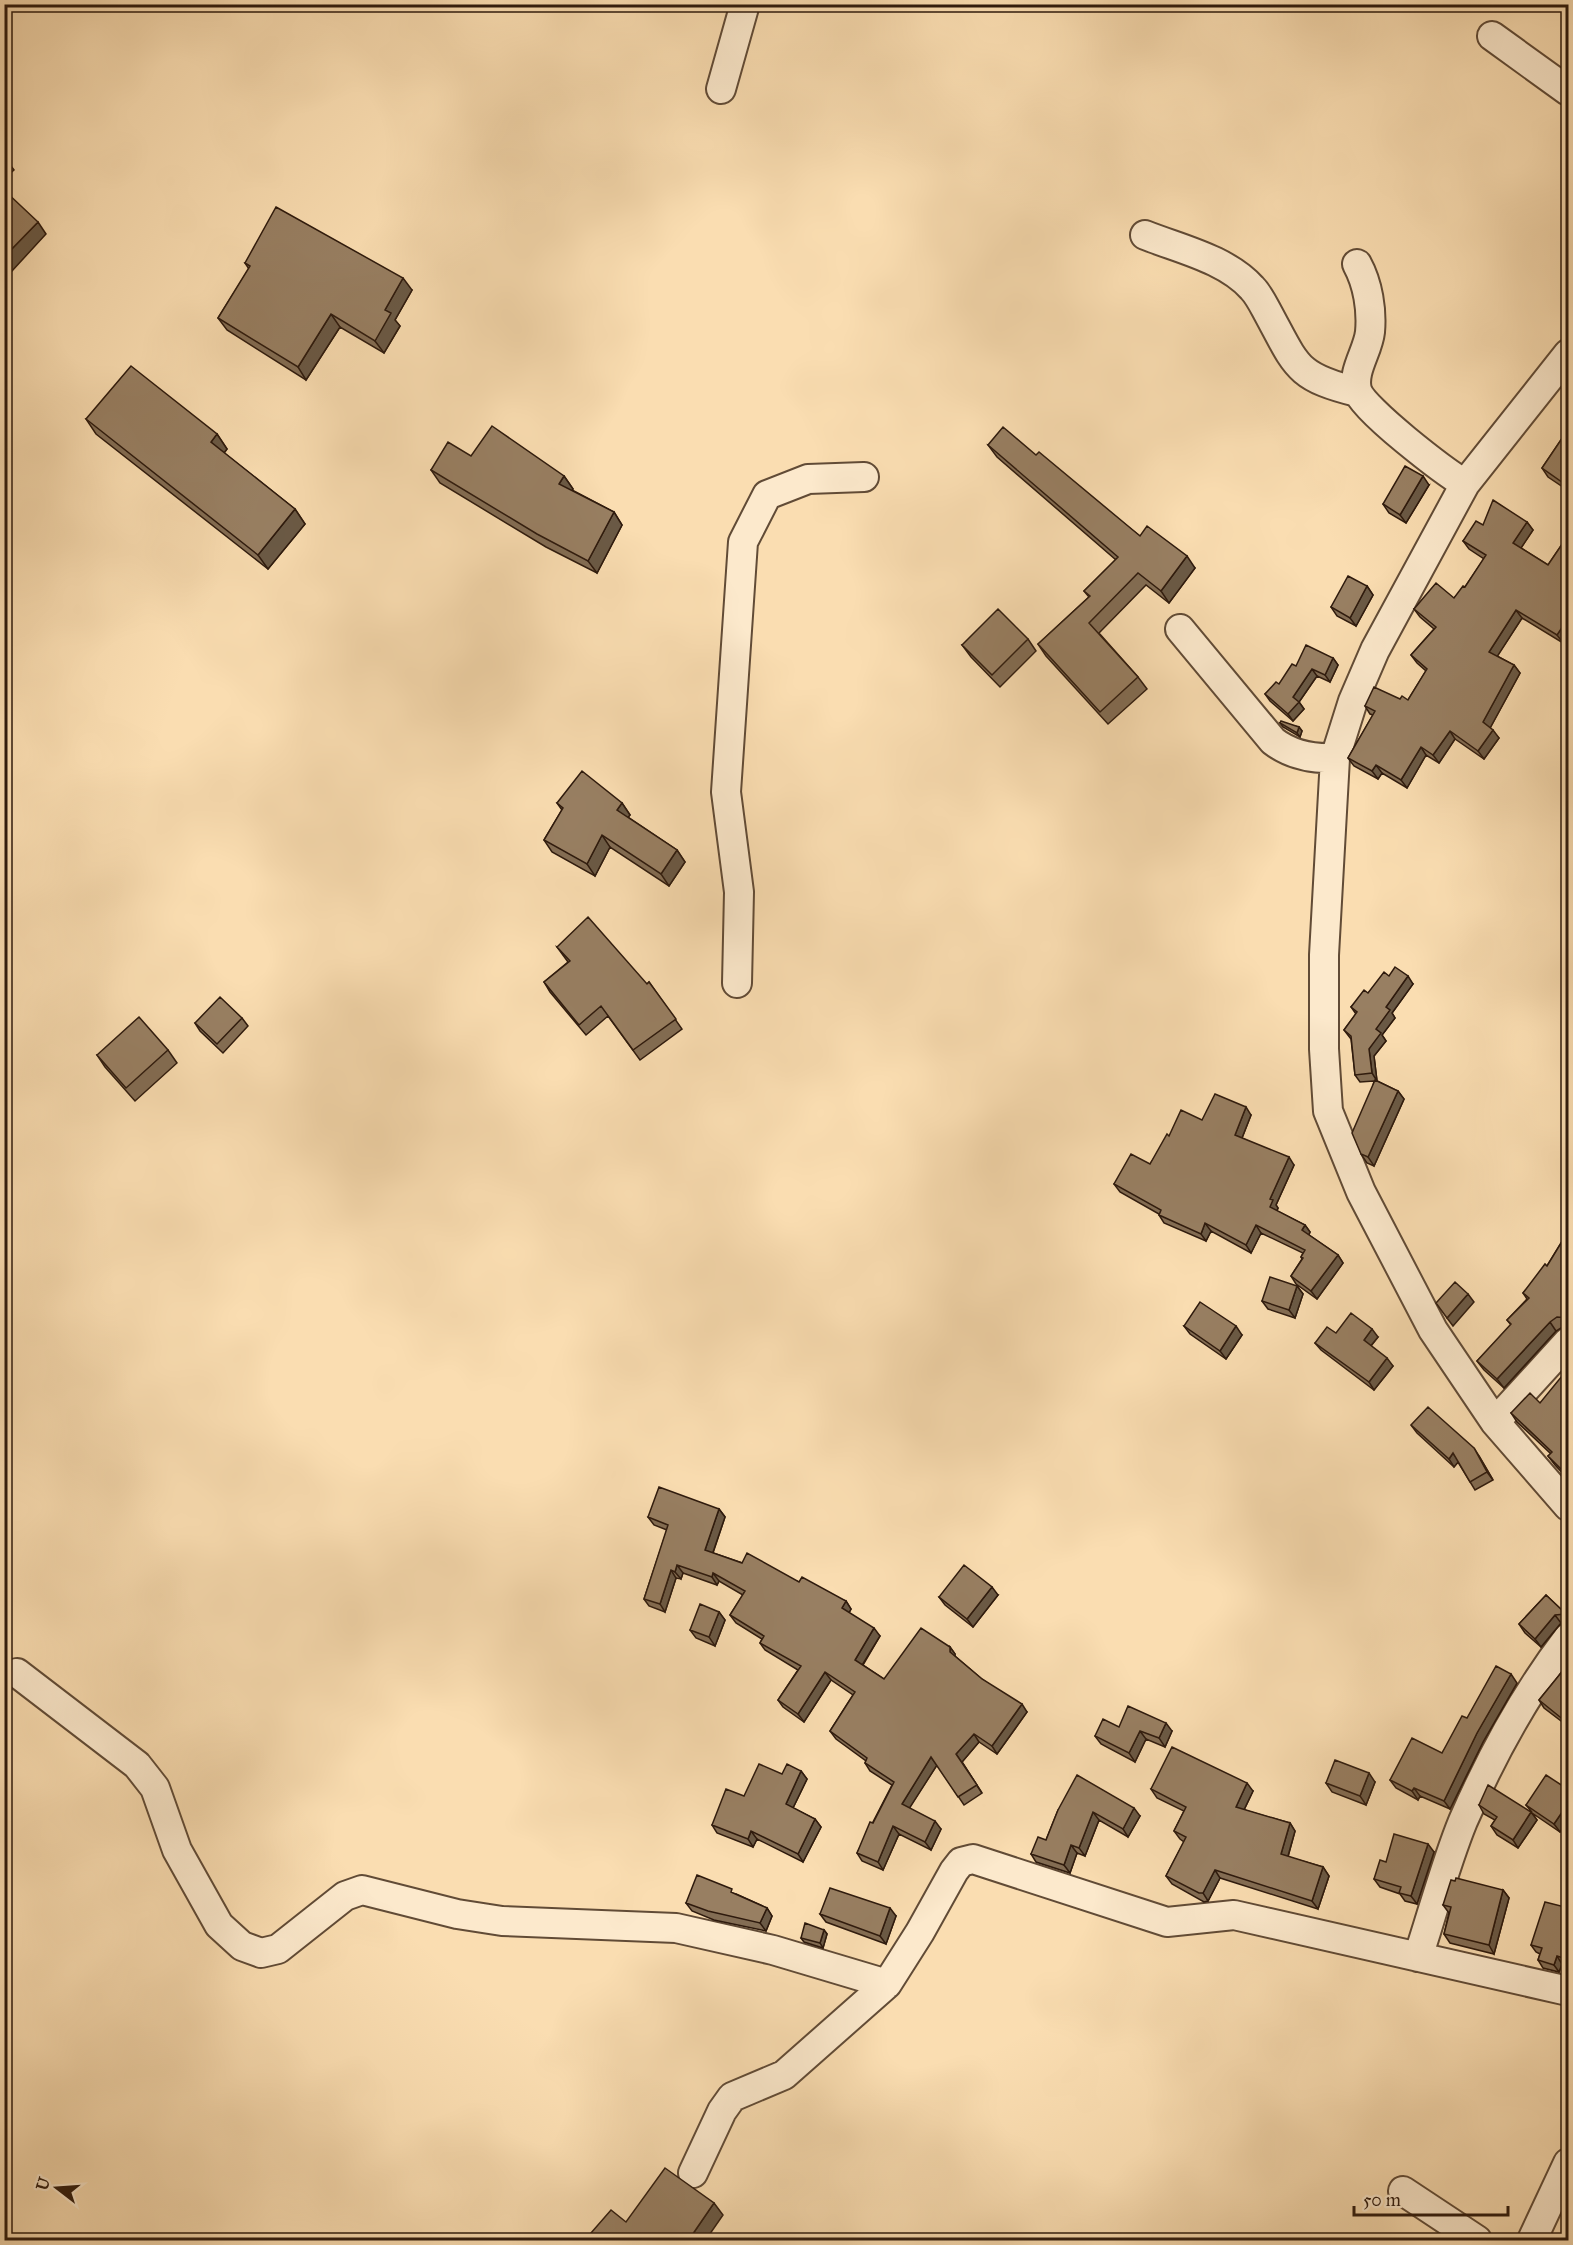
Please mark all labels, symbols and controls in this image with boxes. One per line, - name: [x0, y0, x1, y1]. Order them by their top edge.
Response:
- north arrow: [27, 2158, 87, 2218]
- text: U: [32, 2175, 54, 2193]
- scale bar: [1354, 2179, 1508, 2217]
- text: 50 m: [1363, 2189, 1401, 2211]

